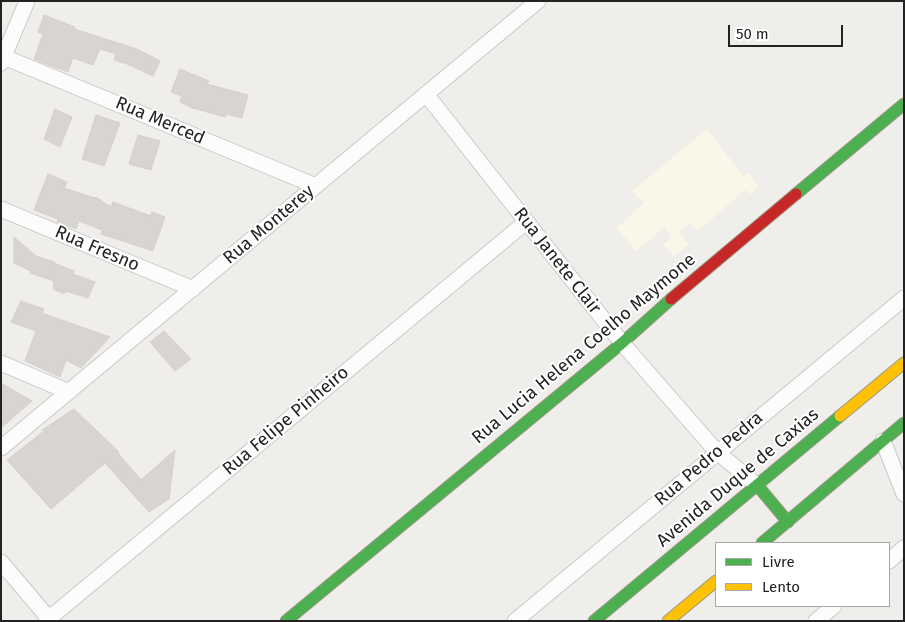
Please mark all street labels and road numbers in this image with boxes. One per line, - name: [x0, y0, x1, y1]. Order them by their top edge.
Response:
- street label: Rua Merced: [112, 93, 208, 149]
- street label: Rua Monterey: [219, 181, 319, 269]
- street label: Rua Janete Clair: [509, 203, 605, 319]
- street label: Rua Fresno: [51, 222, 143, 276]
- street label: Rua Lucia Helena Coelho Maymone: [468, 249, 700, 449]
- street label: Rua Felipe Pinheiro: [219, 362, 353, 480]
- street label: Avenida Duque de Caxias: [653, 404, 823, 552]
- street label: Rua Pedro Pedra: [650, 407, 768, 511]

